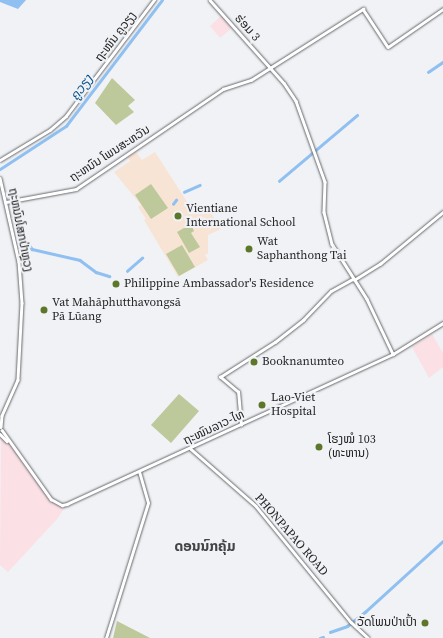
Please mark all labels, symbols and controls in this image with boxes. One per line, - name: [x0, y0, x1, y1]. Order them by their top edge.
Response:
- street label: ຖະໜົນ ຄູວຽງ: [92, 9, 140, 65]
- street label: ຮ່ອມ 3: [231, 12, 263, 44]
- water label: ຄູວຽງ: [67, 72, 97, 104]
- street label: ຖະຫນົນ ໂພນສະຫວັນ: [67, 123, 153, 185]
- street label: ຖະຫນົນໂສກປ່າຫຼວງ: [5, 187, 35, 273]
- place label: Vientiane International School: [186, 202, 296, 230]
- marker: Vientiane International School: [173, 211, 183, 221]
- place label: Wat Saphanthong Tai: [257, 235, 347, 263]
- marker: Wat Saphanthong Tai: [244, 244, 254, 254]
- place label: Philippine Ambassador's Residence: [124, 277, 314, 291]
- marker: Philippine Ambassador's Residence: [111, 279, 121, 289]
- place label: Vat Mahāphutthavongsā Pā Lūang: [52, 296, 181, 324]
- marker: Vat Mahāphutthavongsā Pā Lūang: [39, 305, 49, 315]
- place label: Booknanumteo: [262, 355, 344, 369]
- marker: Booknanumteo: [249, 357, 259, 367]
- place label: Lao-Viet Hospital: [271, 391, 316, 419]
- marker: Lao-Viet Hospital: [256, 399, 268, 411]
- street label: ຖະໜົນລາວ-ໄທ: [181, 408, 247, 448]
- place label: ໂຮງໝໍ 103 (ທະຫານ): [328, 433, 376, 461]
- marker: ໂຮງໝໍ 103 (ທະຫານ): [313, 441, 325, 453]
- street label: PHONPAPAO ROAD: [251, 491, 331, 579]
- district label: ດອນນົກຄຸ້ມ: [175, 538, 235, 554]
- place label: ວັດໂພນປ່າເປົ້າ: [357, 616, 417, 630]
- marker: ວັດໂພນປ່າເປົ້າ: [420, 618, 430, 628]

